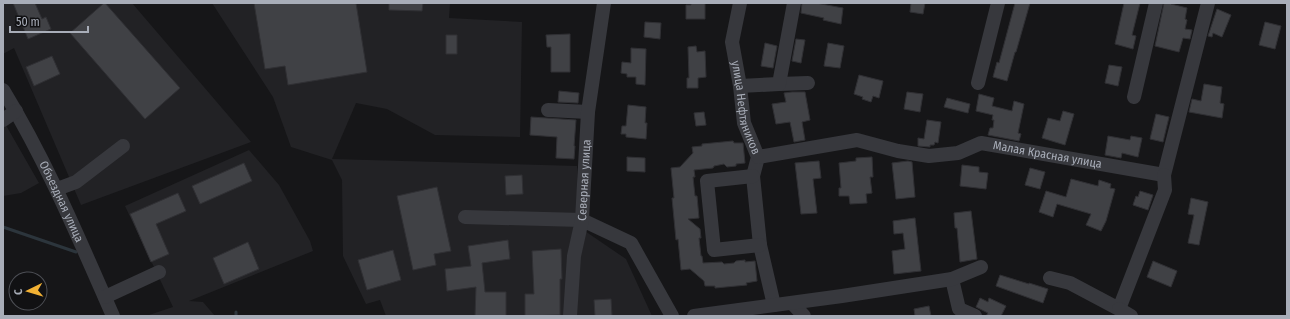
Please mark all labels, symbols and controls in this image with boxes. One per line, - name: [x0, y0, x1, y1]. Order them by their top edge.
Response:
- scale bar: [10, 8, 88, 34]
- text: 50 m: [16, 15, 40, 29]
- street label: улица Нефтяников: [729, 60, 763, 156]
- street label: Малая Красная улица: [992, 138, 1103, 171]
- street label: Северная улица: [575, 139, 593, 221]
- street label: Объездная улица: [36, 159, 87, 244]
- north arrow: [8, 271, 48, 311]
- text: С: [12, 288, 25, 295]

